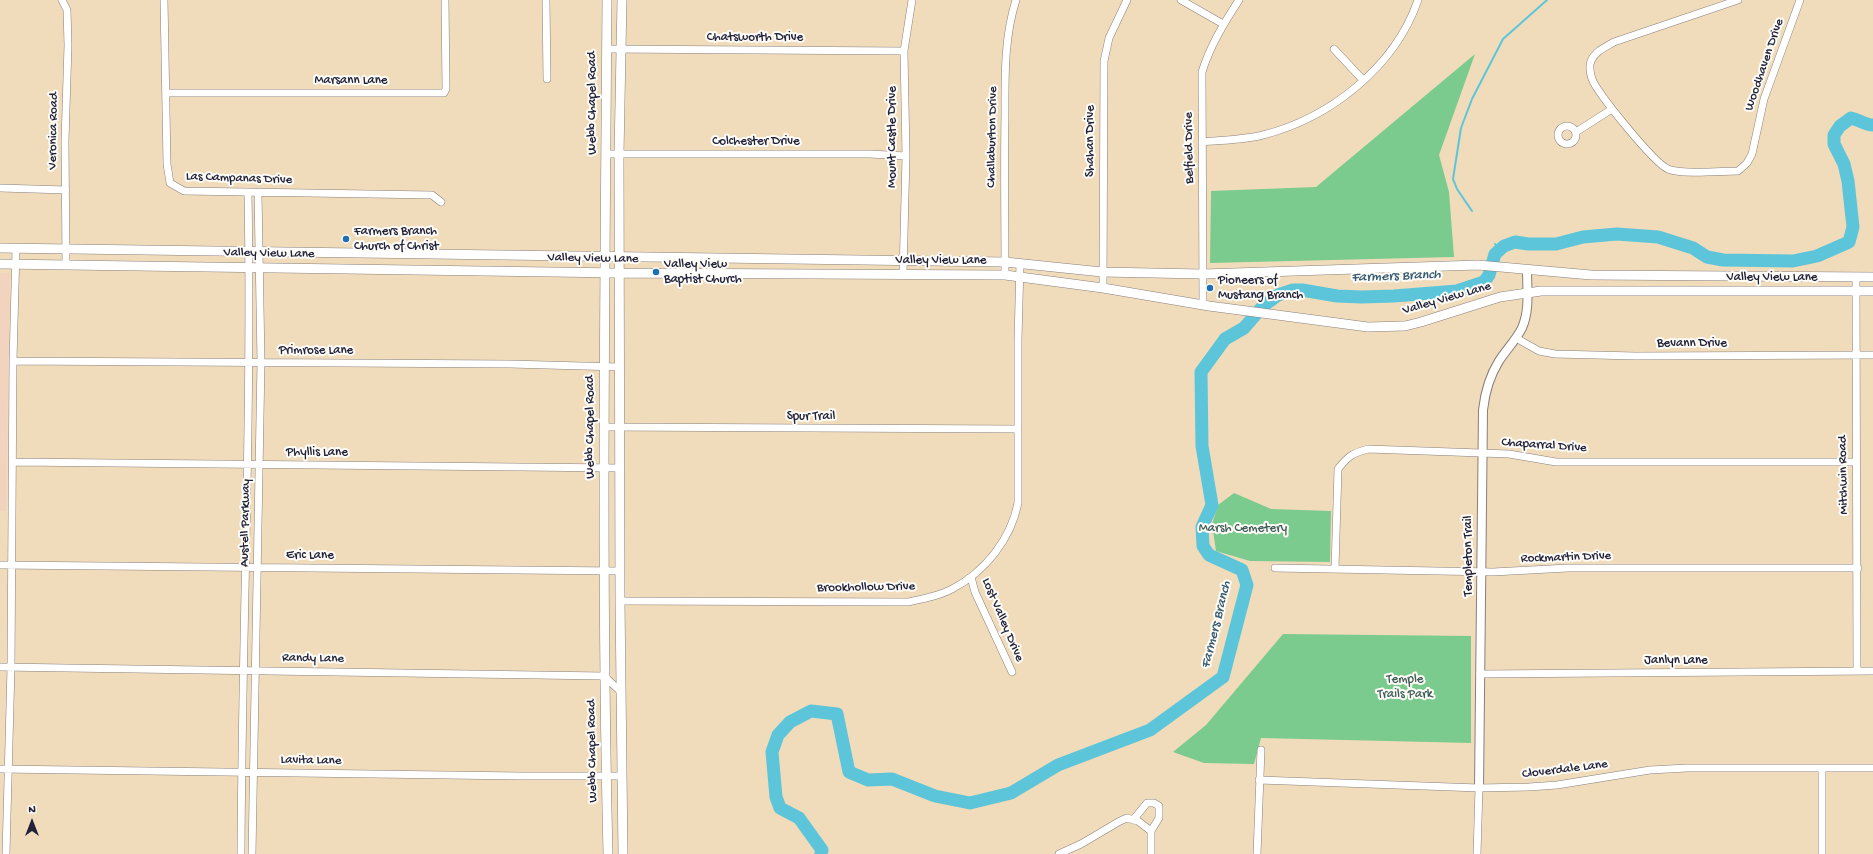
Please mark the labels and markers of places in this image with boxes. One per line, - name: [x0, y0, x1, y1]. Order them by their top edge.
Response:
- place label: Farmers Branch Church of Christ: [354, 224, 439, 255]
- marker: Farmers Branch Church of Christ: [341, 234, 351, 244]
- place label: Valley View Baptist Church: [664, 257, 742, 288]
- marker: Valley View Baptist Church: [651, 267, 661, 277]
- place label: Pioneers of Mustang Branch: [1218, 273, 1303, 304]
- marker: Pioneers of Mustang Branch: [1205, 283, 1215, 293]

